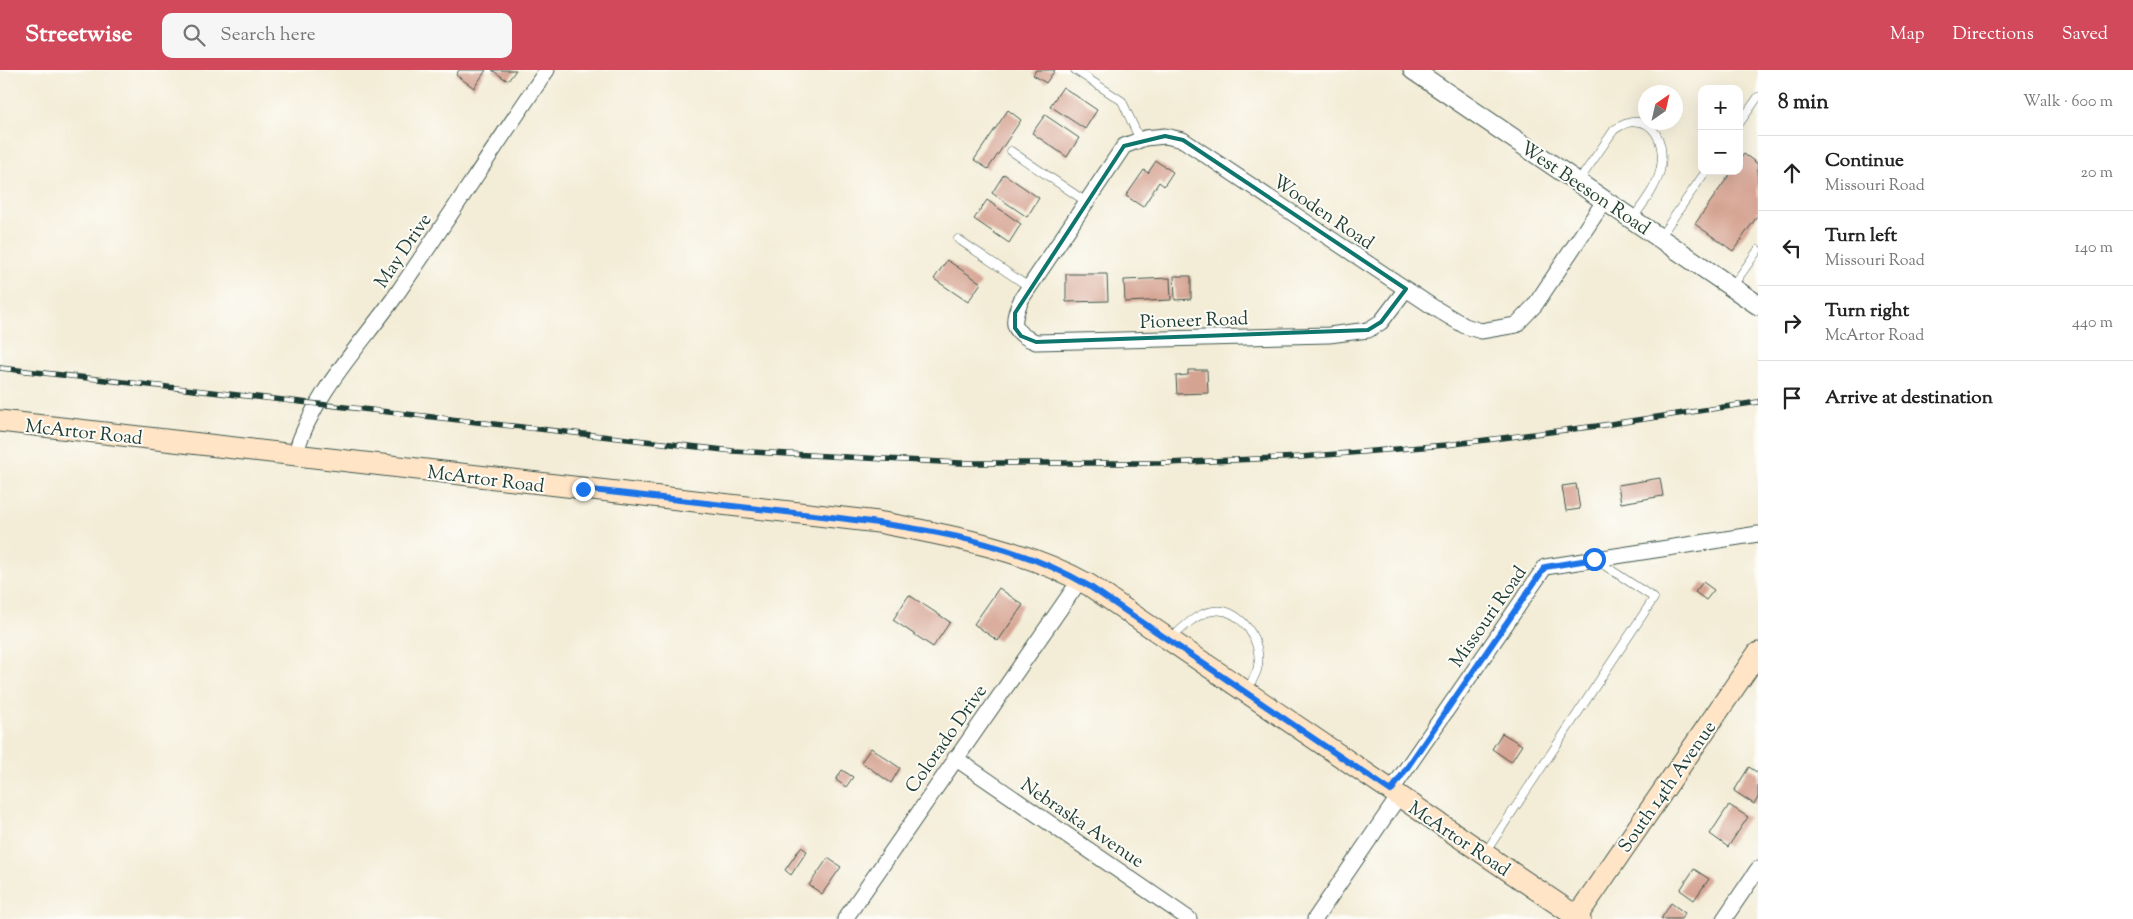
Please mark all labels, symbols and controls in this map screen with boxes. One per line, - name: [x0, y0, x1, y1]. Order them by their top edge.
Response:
- search box: [162, 13, 512, 58]
- text: Streetwise: [25, 18, 132, 52]
- icon: search: [180, 21, 208, 49]
- text: Search here: [220, 22, 316, 49]
- text: Map: [1890, 22, 1925, 48]
- text: Directions: [1953, 22, 2034, 48]
- text: Saved: [2062, 22, 2108, 48]
- north arrow: [1638, 85, 1683, 130]
- map controls: [1698, 85, 1743, 175]
- button: +: [1698, 85, 1743, 130]
- text: 8 min: [1778, 88, 1829, 118]
- text: Walk · 600 m: [2023, 91, 2113, 114]
- button: −: [1698, 130, 1743, 175]
- street label: West Beeson Road: [1514, 135, 1655, 243]
- text: Continue: [1825, 148, 1904, 175]
- icon: ahead: [1778, 159, 1806, 187]
- text: 20 m: [2080, 162, 2113, 185]
- street label: Wooden Road: [1266, 169, 1379, 257]
- text: Missouri Road: [1825, 175, 1925, 198]
- street label: May Drive: [369, 208, 439, 294]
- text: Turn left: [1825, 223, 1897, 250]
- icon: left: [1778, 234, 1806, 262]
- text: 140 m: [2075, 237, 2113, 260]
- text: Missouri Road: [1825, 250, 1925, 273]
- text: Turn right: [1825, 298, 1909, 325]
- street label: Pioneer Road: [1139, 306, 1249, 337]
- icon: right: [1778, 309, 1806, 337]
- text: 440 m: [2072, 312, 2113, 335]
- text: McArtor Road: [1825, 325, 1924, 348]
- icon: arrive: [1778, 384, 1806, 412]
- text: Arrive at destination: [1825, 385, 1993, 412]
- street label: McArtor Road: [24, 414, 144, 453]
- street label: McArtor Road: [426, 460, 546, 501]
- route end: [572, 478, 595, 501]
- route start: [1583, 548, 1606, 571]
- street label: Missouri Road: [1444, 561, 1534, 674]
- street label: Colorado Drive: [900, 680, 995, 799]
- street label: South 14th Avenue: [1612, 716, 1724, 859]
- street label: Nebraska Avenue: [1014, 773, 1149, 876]
- street label: McArtor Road: [1402, 796, 1515, 884]

